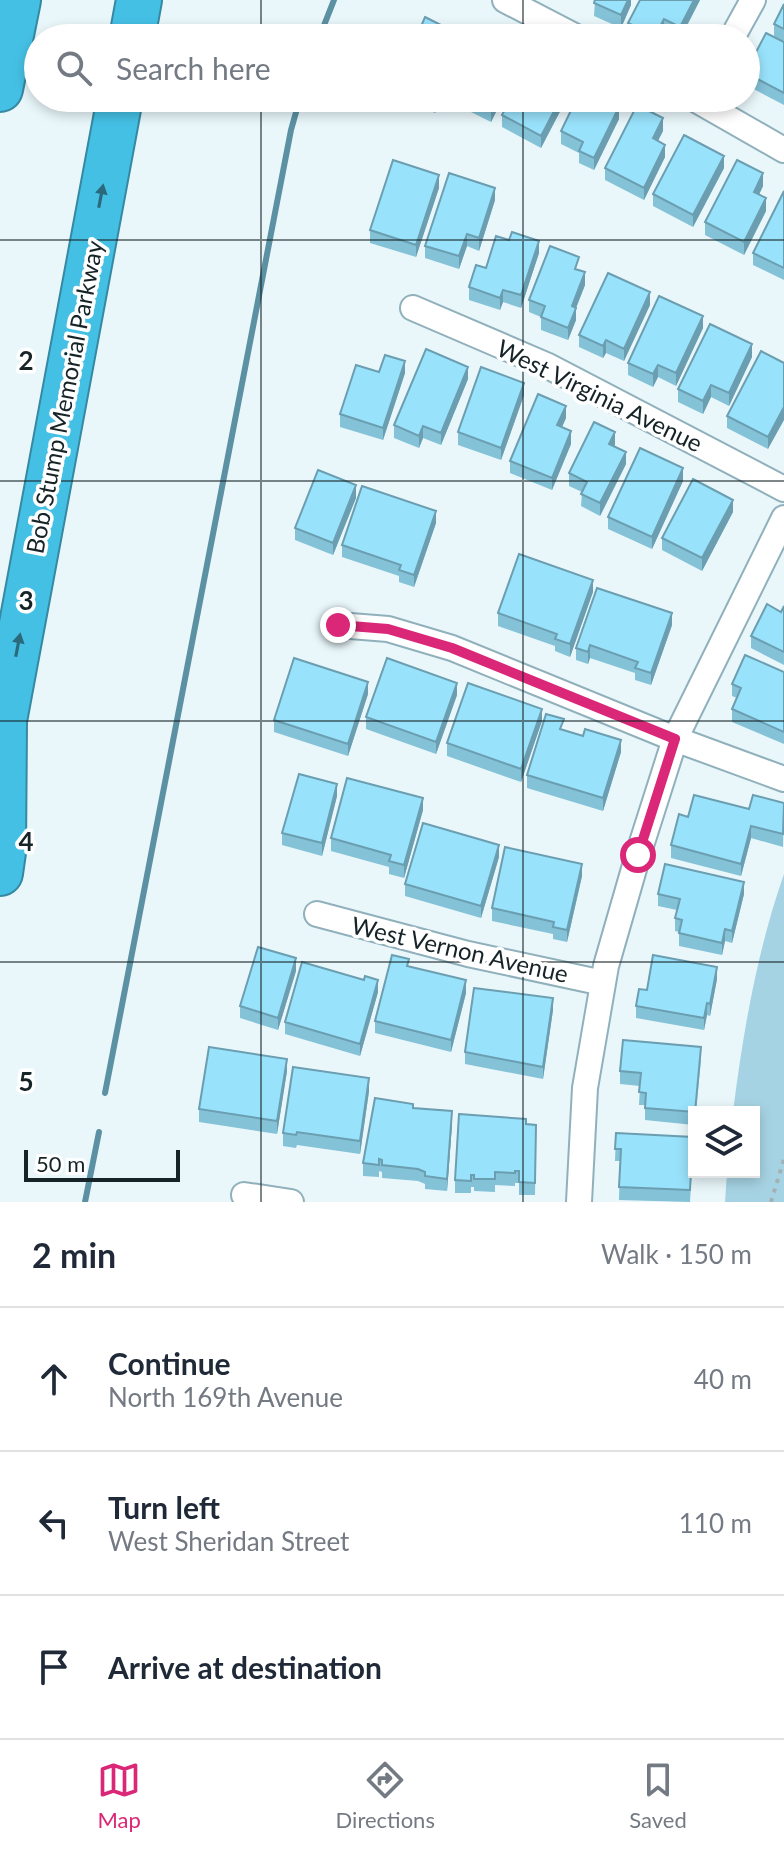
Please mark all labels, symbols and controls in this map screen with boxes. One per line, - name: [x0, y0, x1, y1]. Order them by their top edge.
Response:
- search box: [24, 24, 760, 112]
- icon: search: [52, 46, 96, 90]
- text: Search here: [116, 50, 271, 86]
- one-way arrow: [96, 184, 108, 209]
- street label: Bob Stump Memorial Parkway: [19, 237, 109, 556]
- street label: West Virginia Avenue: [493, 333, 707, 457]
- text: 2: [18, 344, 34, 376]
- text: 3: [18, 584, 34, 616]
- route end: [320, 607, 356, 643]
- one-way arrow: [13, 632, 25, 657]
- text: 4: [18, 825, 34, 857]
- route start: [620, 837, 656, 873]
- street label: West Vernon Avenue: [349, 910, 571, 988]
- text: 5: [18, 1065, 34, 1097]
- map controls: [688, 1106, 760, 1178]
- button: layers: [688, 1106, 760, 1178]
- scale bar: [24, 1146, 180, 1182]
- text: 50 m: [36, 1150, 85, 1177]
- text: 2 min: [32, 1234, 116, 1275]
- text: Walk · 150 m: [601, 1238, 752, 1270]
- text: Continue: [108, 1345, 231, 1381]
- icon: ahead: [32, 1357, 76, 1401]
- text: 40 m: [694, 1363, 752, 1395]
- text: North 169th Avenue: [108, 1381, 343, 1413]
- text: Turn left: [108, 1489, 220, 1525]
- icon: left: [32, 1501, 76, 1545]
- text: 110 m: [679, 1507, 752, 1539]
- text: West Sheridan Street: [108, 1525, 349, 1557]
- icon: arrive: [32, 1645, 76, 1689]
- text: Arrive at destination: [108, 1649, 382, 1685]
- tab: Map: [97, 1758, 141, 1833]
- tab: Directions: [336, 1758, 435, 1833]
- tab: Saved: [629, 1758, 687, 1833]

